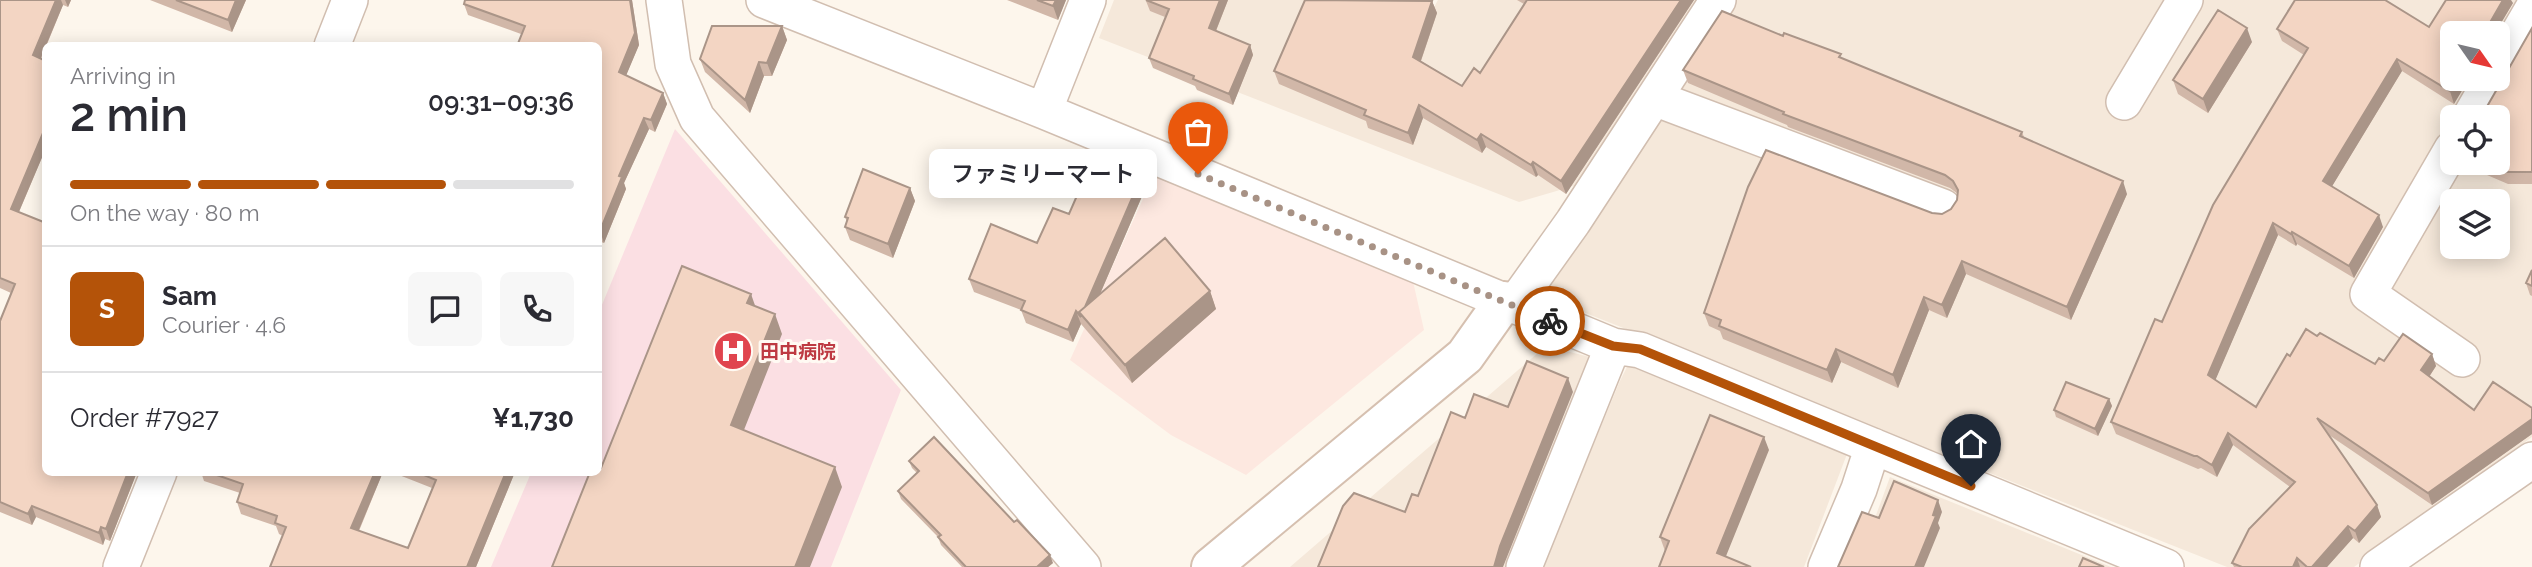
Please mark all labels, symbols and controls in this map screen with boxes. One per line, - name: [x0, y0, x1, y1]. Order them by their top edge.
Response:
- north arrow: [2440, 21, 2510, 91]
- map controls: [2440, 21, 2510, 259]
- text: Arriving in: [70, 62, 176, 89]
- text: 09:31–09:36: [428, 87, 574, 117]
- text: 2 min: [70, 88, 188, 142]
- pin: [1168, 102, 1228, 174]
- button: locate: [2440, 105, 2510, 175]
- icon: bag: [1179, 113, 1217, 151]
- callout: ファミリーマート: [928, 150, 1156, 198]
- text: ファミリーマート: [951, 160, 1135, 187]
- button: layers: [2440, 189, 2510, 259]
- text: On the way · 80 m: [70, 199, 260, 226]
- button: chat: [408, 272, 482, 346]
- button: phone: [500, 272, 574, 346]
- text: Sam: [162, 281, 217, 311]
- courier: [1515, 286, 1585, 356]
- text: S: [99, 294, 115, 324]
- icon: bike: [1531, 302, 1569, 340]
- text: Courier · 4.6: [162, 311, 286, 338]
- hospital icon: 田中病院: [712, 330, 754, 372]
- place label: 田中病院: [760, 340, 836, 362]
- text: Order #7927: [70, 403, 219, 433]
- text: ¥1,730: [492, 403, 574, 433]
- pin: [1941, 414, 2001, 486]
- icon: home: [1952, 425, 1990, 463]

